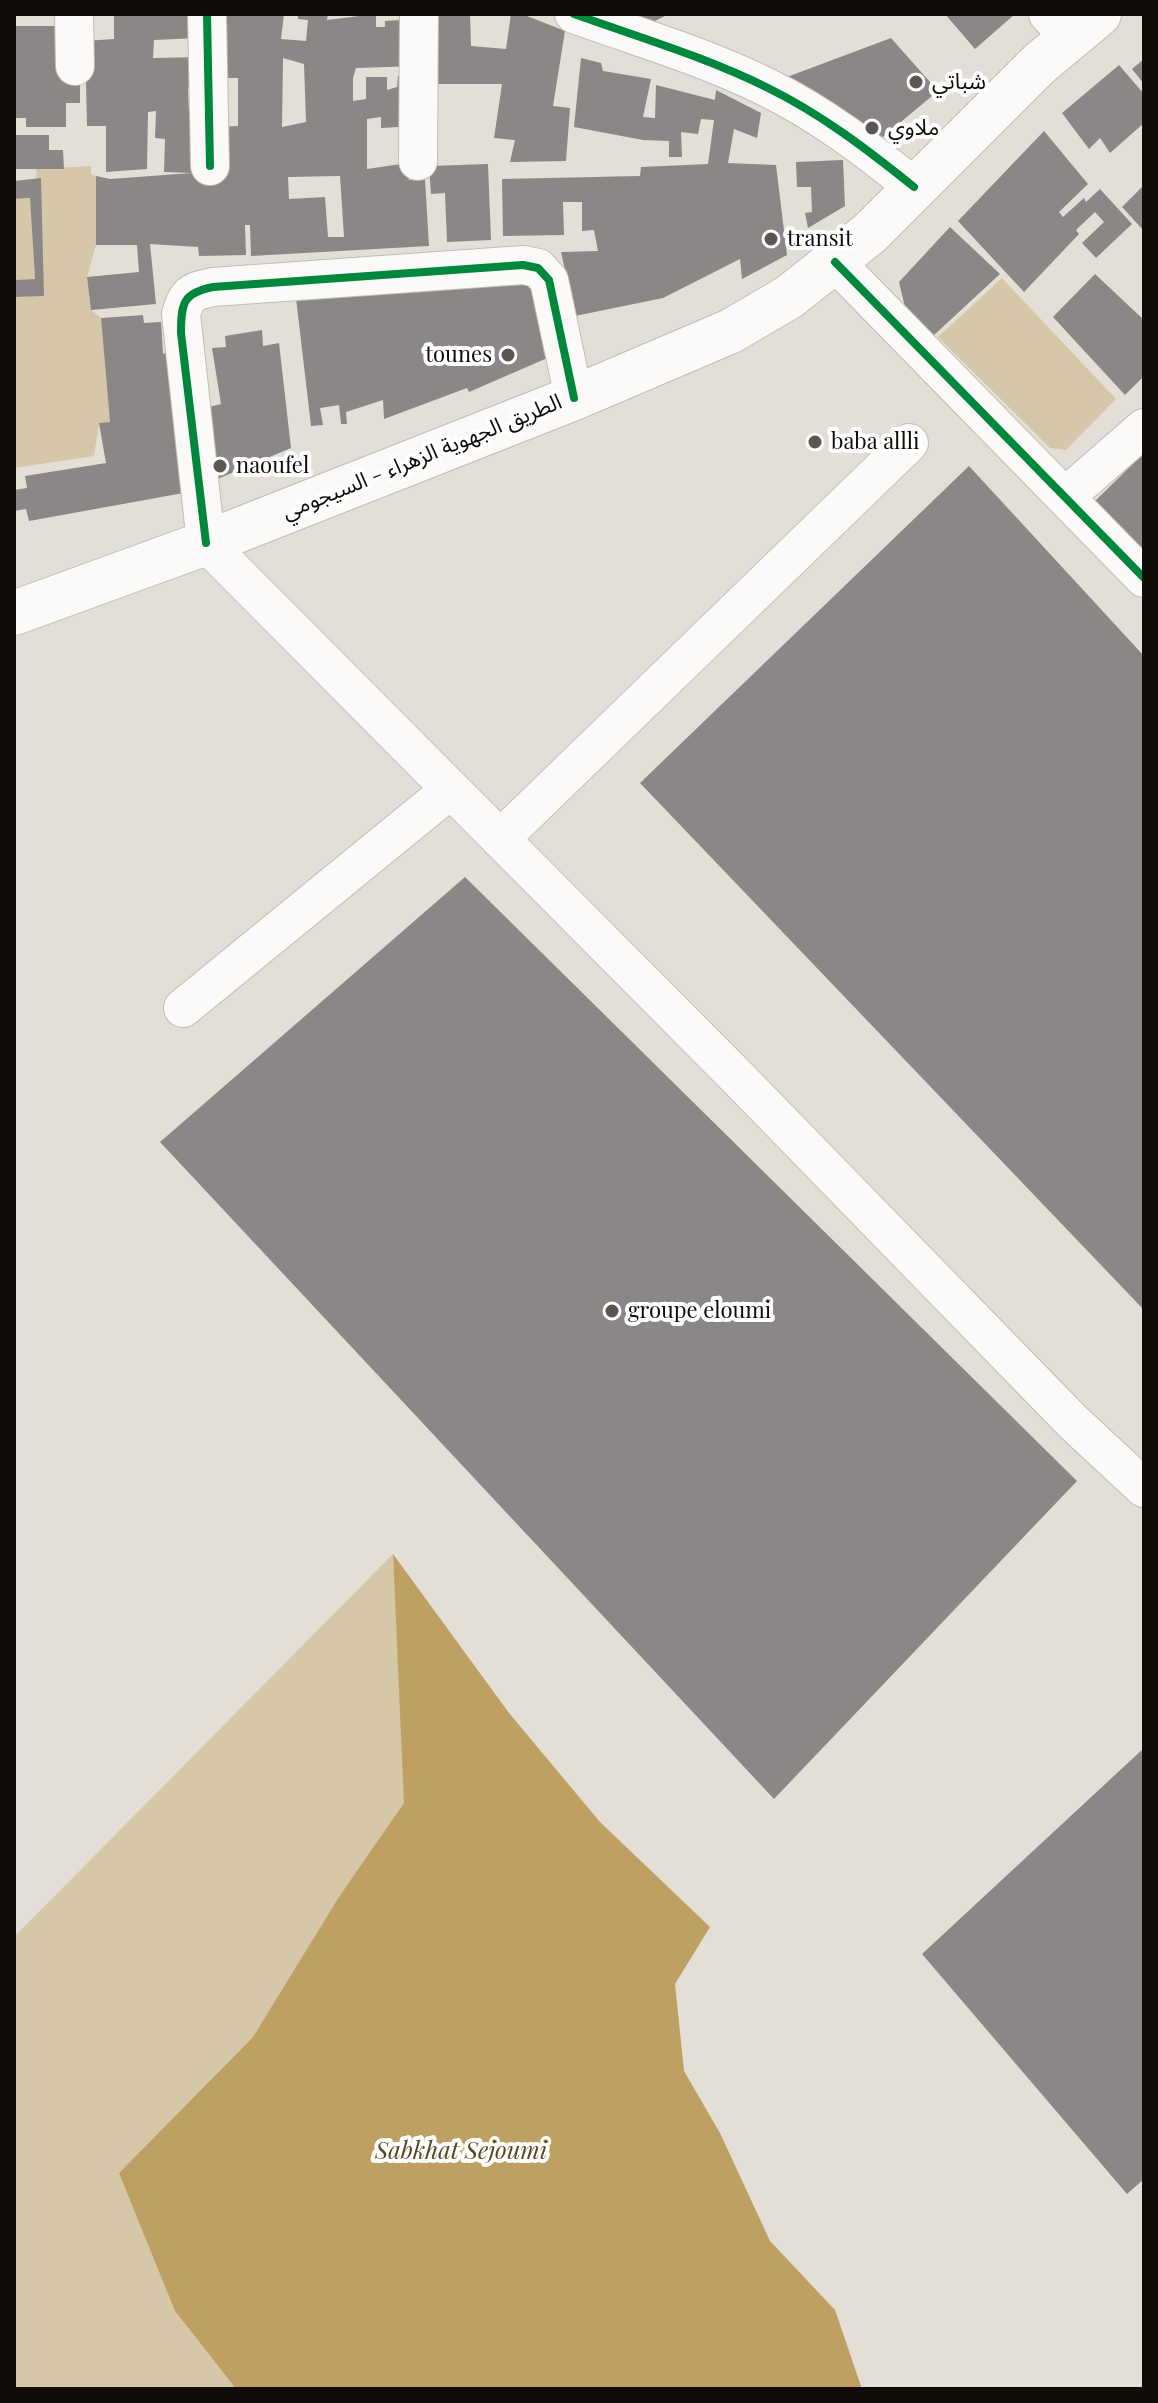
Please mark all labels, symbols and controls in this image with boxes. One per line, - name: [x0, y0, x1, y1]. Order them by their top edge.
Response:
- place label: شباتي: [932, 69, 986, 95]
- marker: شباتي: [907, 73, 925, 91]
- place label: ملاوي: [888, 115, 939, 141]
- marker: ملاوي: [863, 119, 881, 137]
- place label: transit: [787, 226, 853, 252]
- marker: transit: [762, 230, 780, 248]
- place label: tounes: [425, 342, 492, 368]
- marker: tounes: [499, 346, 517, 364]
- street label: الطريق الجهوية الزهراء - السيجومي: [278, 389, 566, 525]
- place label: baba allli: [831, 429, 919, 455]
- marker: baba allli: [806, 433, 824, 451]
- place label: naoufel: [236, 453, 309, 479]
- marker: naoufel: [211, 457, 229, 475]
- place label: groupe eloumi: [628, 1298, 771, 1324]
- marker: groupe eloumi: [603, 1302, 621, 1320]
- water label: Sabkhat Sejoumi: [375, 2138, 547, 2166]

